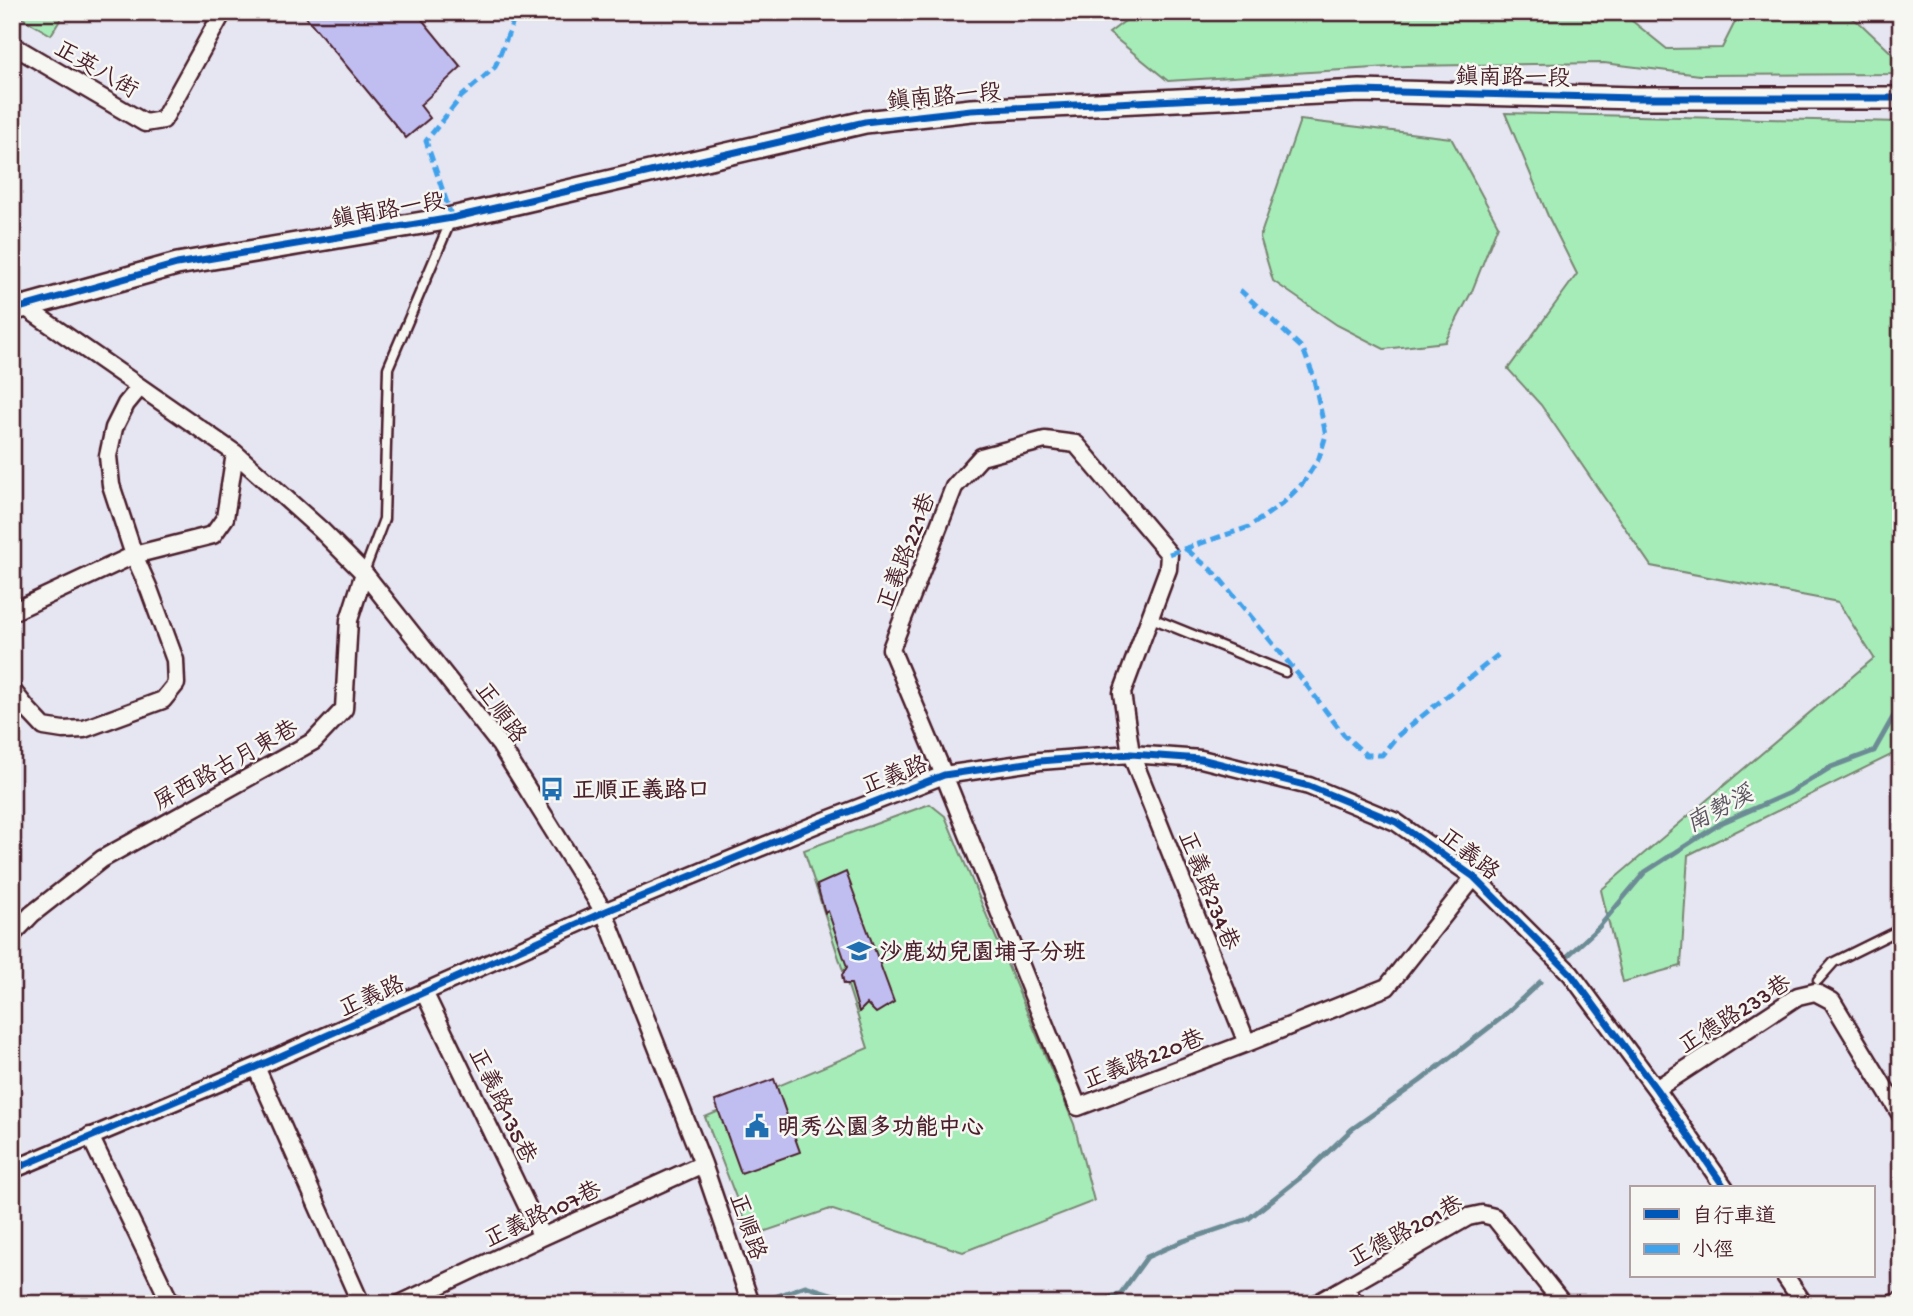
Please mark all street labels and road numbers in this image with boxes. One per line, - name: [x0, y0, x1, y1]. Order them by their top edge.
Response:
- street label: 正英八街: [49, 35, 142, 106]
- street label: 鎮南路一段: [1455, 64, 1571, 94]
- street label: 鎮南路一段: [886, 79, 1003, 117]
- street label: 鎮南路一段: [329, 188, 448, 236]
- street label: 正義路221巷: [872, 488, 943, 615]
- street label: 正順路: [468, 678, 531, 750]
- street label: 屏西路古月東巷: [149, 715, 305, 818]
- street label: 正義路: [857, 750, 932, 802]
- street label: 正義路: [1432, 822, 1505, 888]
- street label: 正義路234巷: [1171, 827, 1245, 956]
- street label: 正德路233巷: [1674, 969, 1798, 1061]
- street label: 正義路: [335, 970, 409, 1025]
- street label: 正義路220巷: [1079, 1024, 1210, 1097]
- street label: 正義路135巷: [461, 1043, 543, 1170]
- street label: 正義路107巷: [480, 1175, 607, 1255]
- street label: 正順路: [722, 1190, 771, 1264]
- street label: 正德路201巷: [1344, 1190, 1469, 1274]

